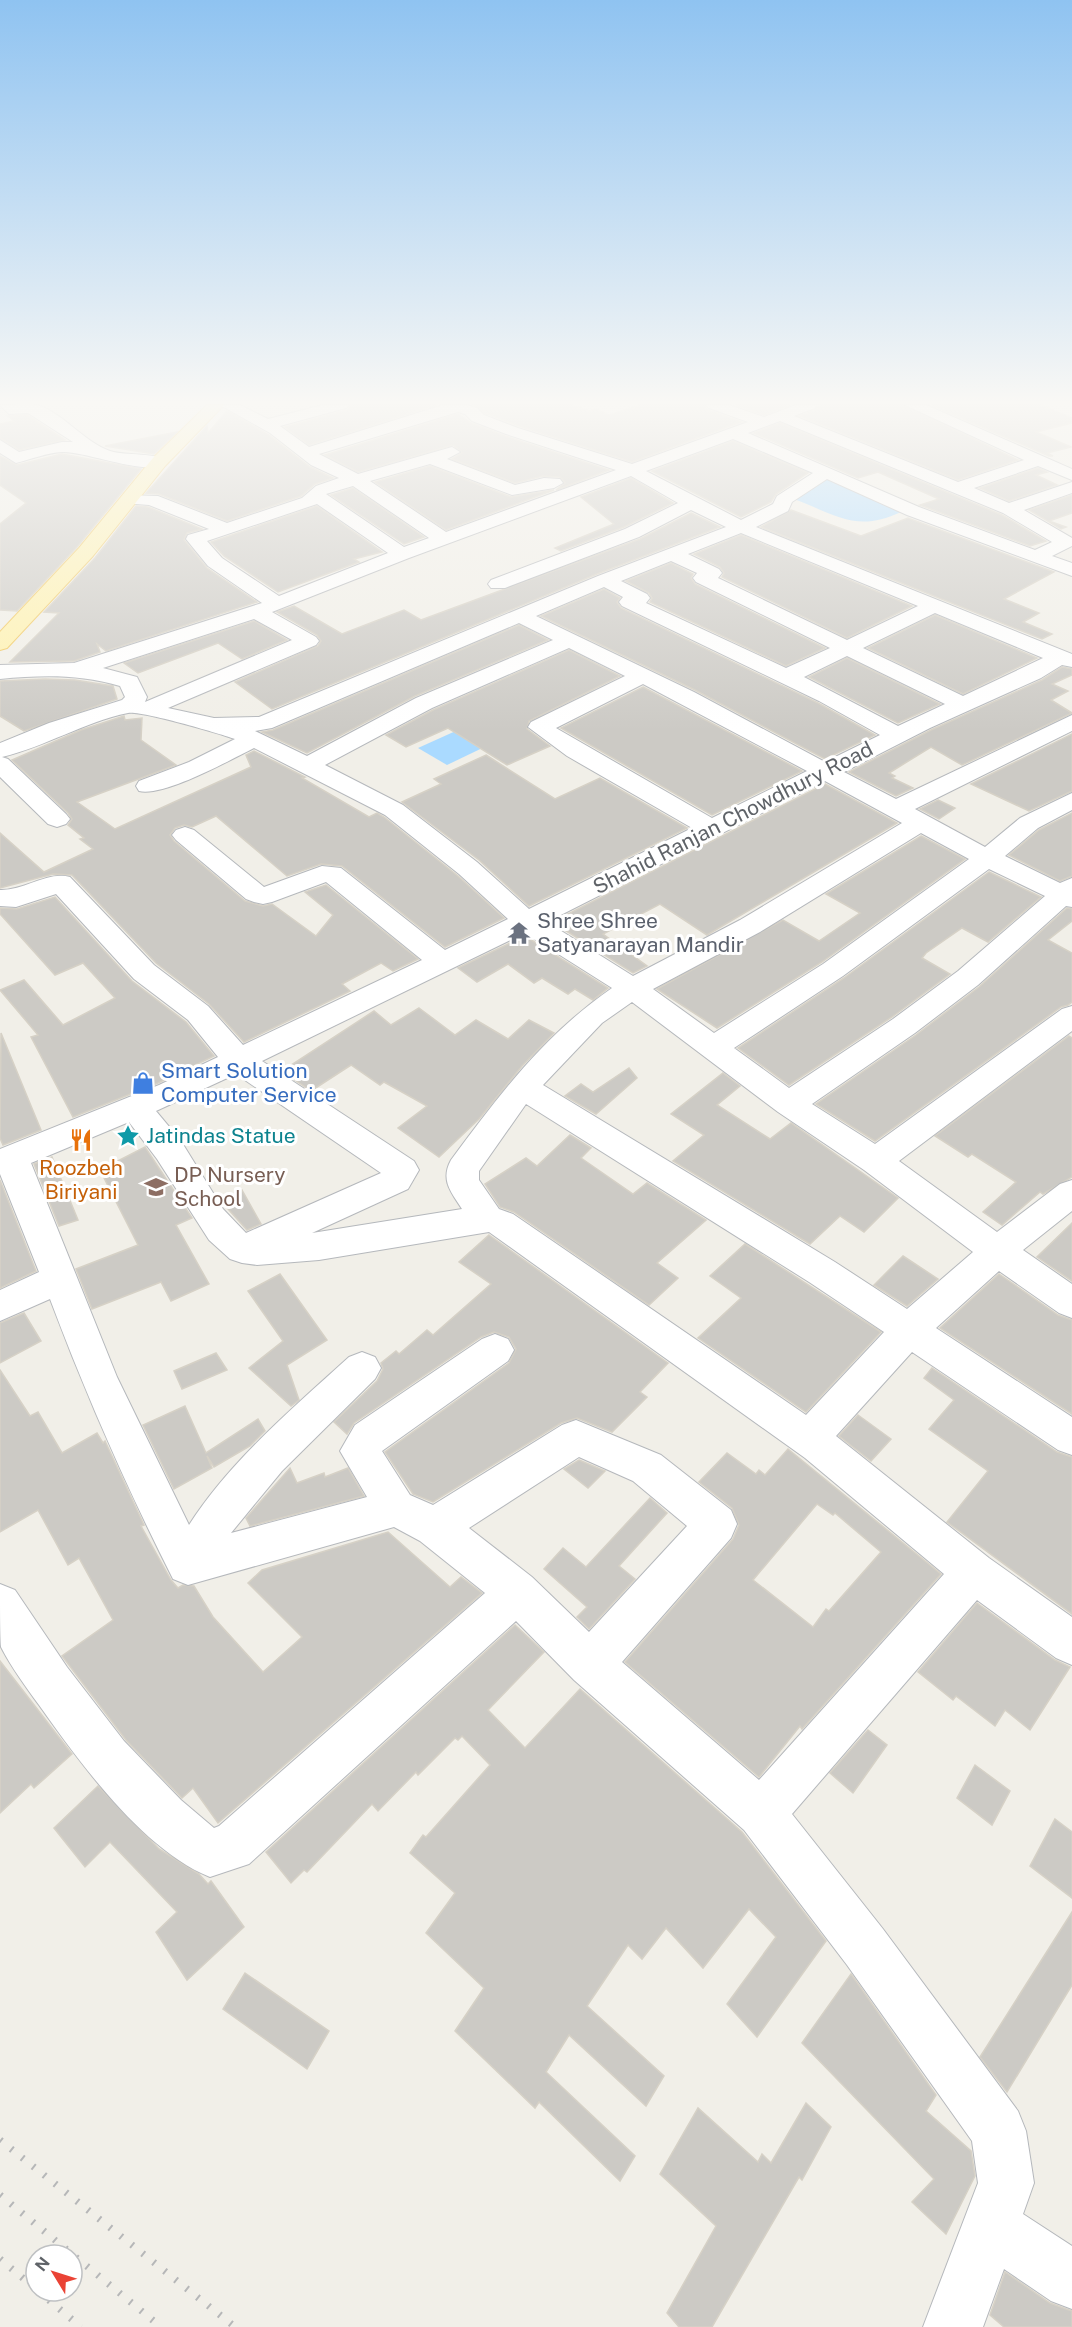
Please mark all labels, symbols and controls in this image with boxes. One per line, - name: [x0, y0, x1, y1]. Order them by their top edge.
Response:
- street label: Shahid Ranjan Chowdhury Road: [589, 736, 877, 899]
- place label: Shree Shree Satyanarayan Mandir: [537, 908, 744, 957]
- temple icon: Shree Shree Satyanarayan Mandir: [506, 920, 532, 946]
- place label: Smart Solution Computer Service: [161, 1058, 337, 1107]
- shop icon: Smart Solution Computer Service: [130, 1070, 156, 1096]
- place icon: Jatindas Statue: [115, 1123, 141, 1149]
- place label: Jatindas Statue: [146, 1123, 296, 1148]
- restaurant icon: Roozbeh Biriyani: [68, 1127, 94, 1153]
- place label: Roozbeh Biriyani: [39, 1155, 123, 1204]
- place label: DP Nursery School: [174, 1162, 286, 1211]
- school or university icon: DP Nursery School: [143, 1174, 169, 1200]
- north arrow: [24, 2243, 84, 2303]
- text: N: [31, 2253, 54, 2275]

